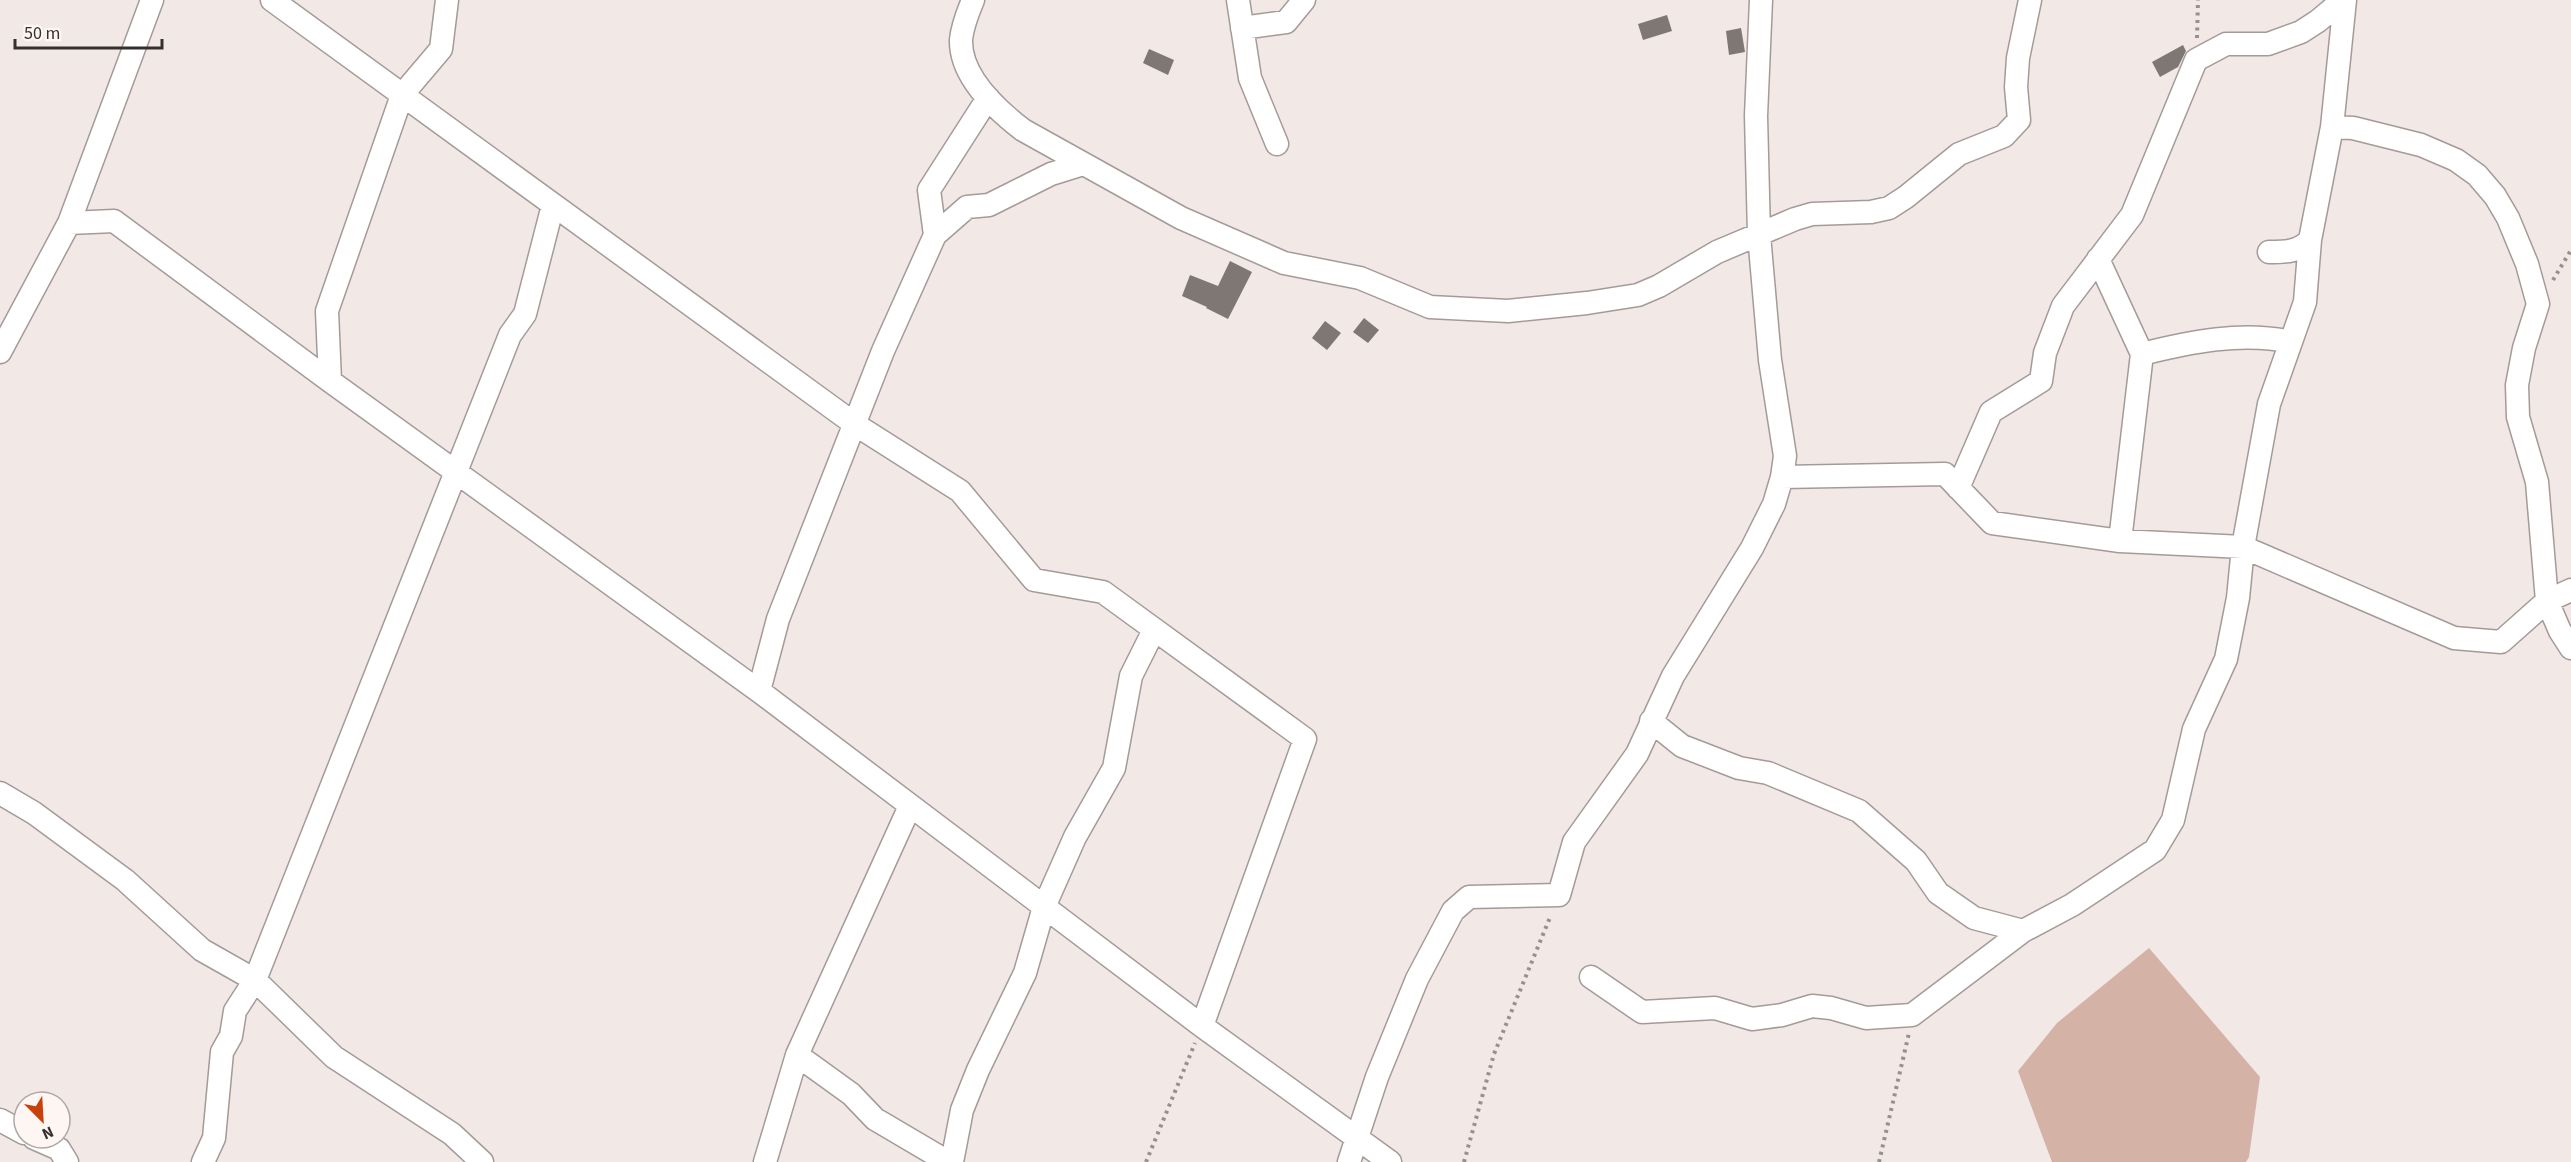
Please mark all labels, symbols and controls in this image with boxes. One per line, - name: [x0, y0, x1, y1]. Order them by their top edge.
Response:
- scale bar: [15, 12, 162, 50]
- text: 50 m: [24, 21, 60, 46]
- north arrow: [12, 1090, 72, 1150]
- text: N: [38, 1121, 57, 1145]

